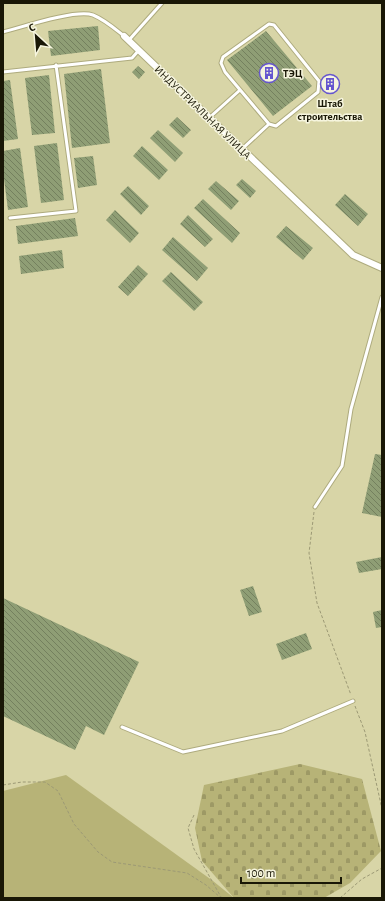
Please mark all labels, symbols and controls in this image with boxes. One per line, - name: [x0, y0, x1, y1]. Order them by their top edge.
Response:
- north arrow: [16, 16, 56, 56]
- text: С: [27, 21, 37, 34]
- building icon: ТЭЦ: [258, 62, 280, 84]
- street label: ИНДУСТРИАЛЬНАЯ УЛИЦА: [152, 64, 253, 162]
- place label: ТЭЦ: [283, 68, 303, 79]
- building icon: Штаб строительства: [319, 73, 341, 95]
- place label: Штаб строительства: [298, 98, 362, 122]
- scale bar: [241, 859, 341, 885]
- text: 100 m: [247, 867, 275, 879]

